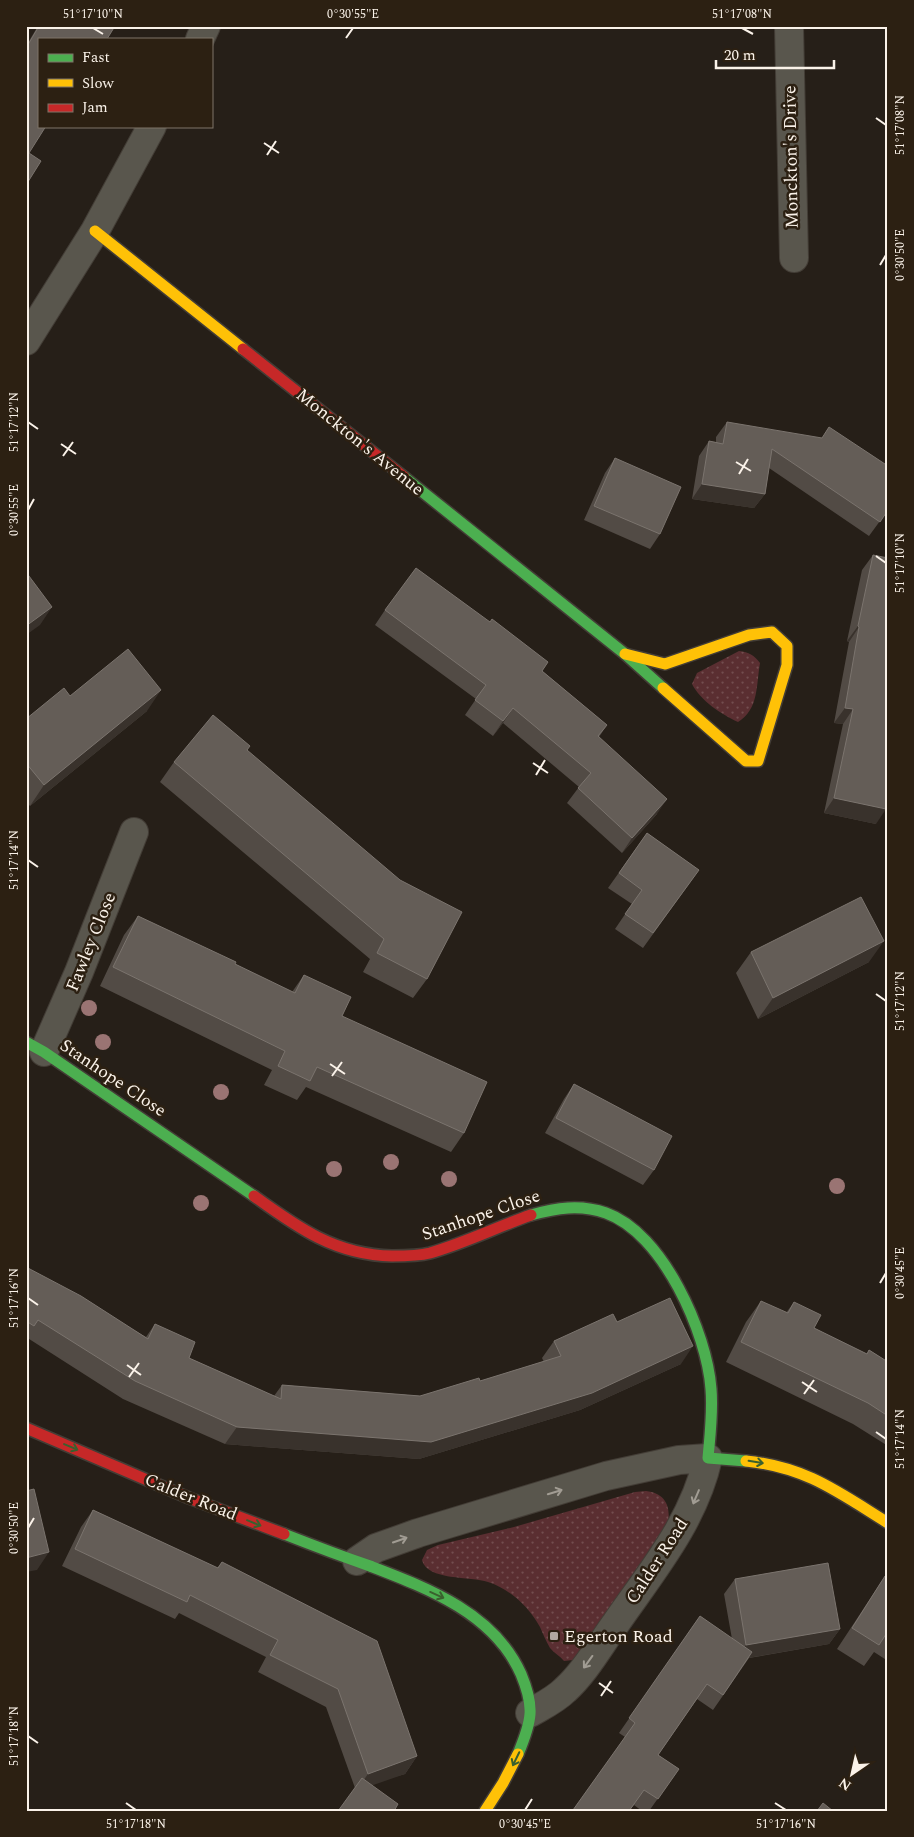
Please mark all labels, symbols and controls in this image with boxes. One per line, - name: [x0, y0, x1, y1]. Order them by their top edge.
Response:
- text: 51°17'10"N: [63, 5, 123, 24]
- text: 0°30'55"E: [327, 5, 379, 24]
- text: 51°17'08"N: [712, 5, 772, 24]
- legend: [38, 38, 212, 128]
- scale bar: [716, 38, 834, 70]
- text: 20 m: [724, 44, 756, 67]
- text: Fast: [82, 46, 110, 69]
- text: Slow: [82, 72, 114, 95]
- street label: Monckton's Drive: [776, 85, 806, 229]
- text: 51°17'08"N: [891, 95, 910, 155]
- text: Jam: [82, 96, 108, 119]
- text: 0°30'50"E: [891, 229, 910, 281]
- street label: Monckton's Avenue: [290, 382, 430, 502]
- text: 51°17'12"N: [5, 392, 24, 452]
- text: 0°30'55"E: [5, 484, 24, 536]
- text: 51°17'10"N: [891, 533, 910, 593]
- text: 51°17'14"N: [5, 830, 24, 890]
- street label: Fawley Close: [59, 888, 123, 996]
- text: 51°17'12"N: [891, 971, 910, 1031]
- street label: Stanhope Close: [54, 1032, 172, 1124]
- street label: Stanhope Close: [418, 1182, 544, 1248]
- text: 0°30'45"E: [891, 1247, 910, 1299]
- text: 51°17'16"N: [5, 1268, 24, 1328]
- text: 51°17'14"N: [891, 1409, 910, 1469]
- one-way arrow: [63, 1443, 78, 1453]
- one-way arrow: [748, 1458, 764, 1468]
- street label: Calder Road: [140, 1466, 242, 1528]
- one-way arrow: [547, 1486, 563, 1496]
- one-way arrow: [691, 1489, 700, 1504]
- text: 0°30'50"E: [5, 1502, 24, 1554]
- street label: Calder Road: [619, 1513, 695, 1609]
- one-way arrow: [246, 1519, 261, 1528]
- one-way arrow: [392, 1535, 407, 1544]
- one-way arrow: [429, 1590, 444, 1600]
- place label: Egerton Road: [564, 1623, 673, 1650]
- marker: Egerton Road: [548, 1630, 560, 1642]
- one-way arrow: [583, 1655, 593, 1669]
- text: 51°17'18"N: [5, 1706, 24, 1766]
- north arrow: [826, 1750, 876, 1800]
- one-way arrow: [511, 1752, 521, 1767]
- text: N: [834, 1772, 856, 1796]
- text: 51°17'18"N: [106, 1815, 166, 1834]
- text: 0°30'45"E: [499, 1815, 551, 1834]
- text: 51°17'16"N: [756, 1815, 816, 1834]

